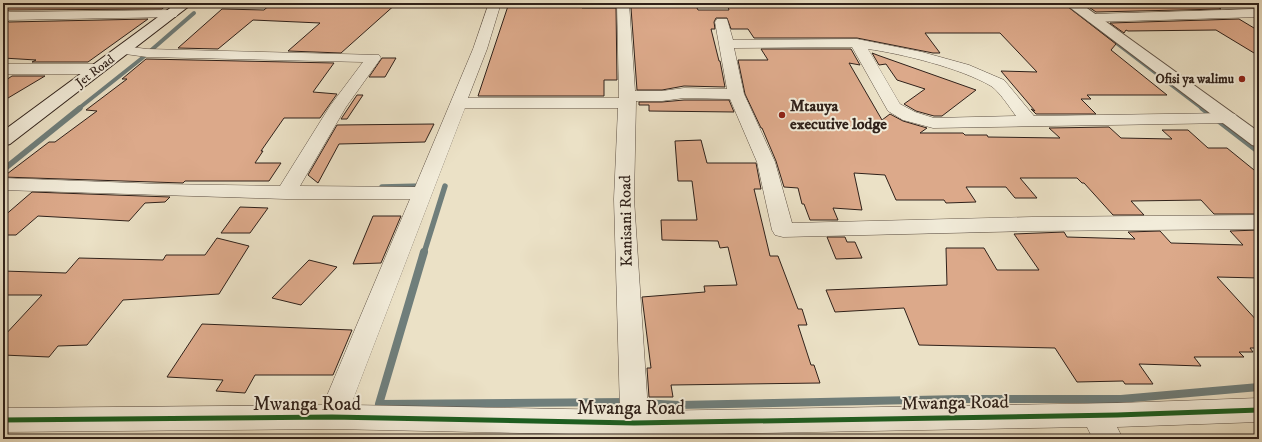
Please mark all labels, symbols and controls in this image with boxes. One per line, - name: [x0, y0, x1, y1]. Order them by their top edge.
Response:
- street label: Jet Road: [72, 51, 118, 91]
- place label: Ofisi ya walimu: [1155, 71, 1235, 88]
- marker: Ofisi ya walimu: [1237, 74, 1247, 84]
- place label: Mtauya executive lodge: [790, 96, 887, 134]
- marker: Mtauya executive lodge: [777, 110, 787, 120]
- street label: Kanisani Road: [615, 175, 637, 267]
- street label: Mwanga Road: [901, 391, 1010, 415]
- street label: Mwanga Road: [253, 393, 361, 416]
- street label: Mwanga Road: [577, 397, 685, 420]

